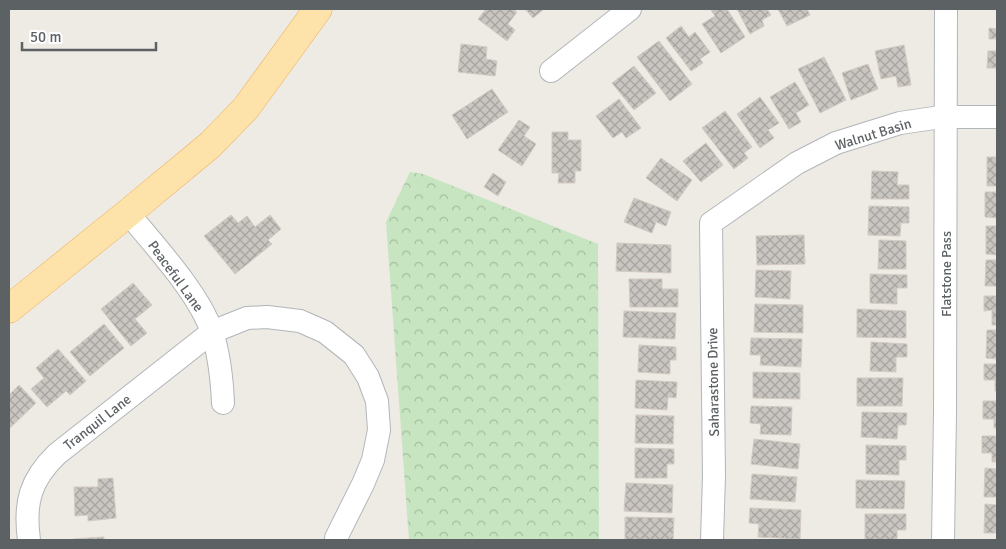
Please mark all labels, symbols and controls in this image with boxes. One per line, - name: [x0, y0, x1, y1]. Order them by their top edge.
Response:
- scale bar: [22, 20, 156, 52]
- text: 50 m: [30, 28, 61, 46]
- street label: Walnut Basin: [833, 115, 913, 154]
- street label: Flatstone Pass: [938, 231, 955, 317]
- street label: Peaceful Lane: [144, 237, 207, 315]
- street label: Saharastone Drive: [704, 327, 723, 437]
- street label: Tranquil Lane: [60, 391, 134, 454]

